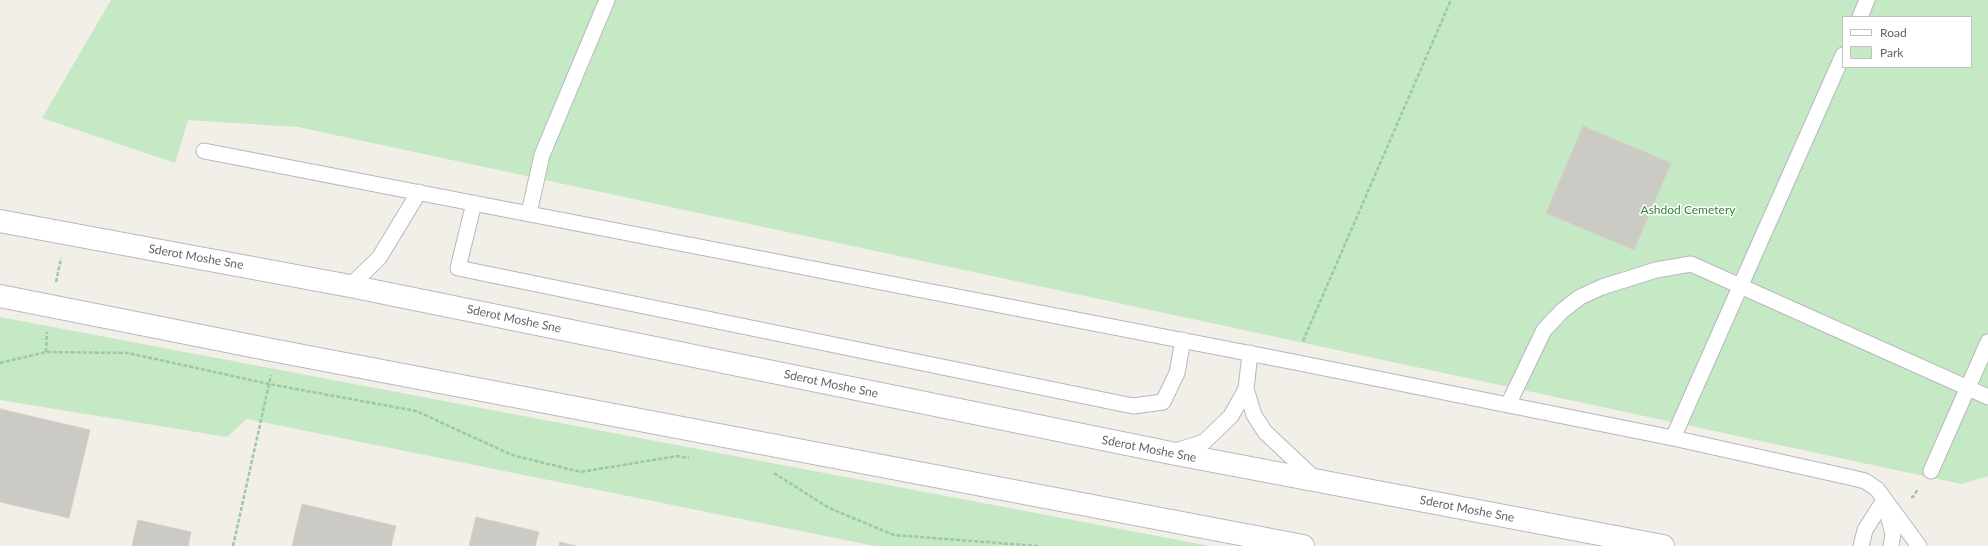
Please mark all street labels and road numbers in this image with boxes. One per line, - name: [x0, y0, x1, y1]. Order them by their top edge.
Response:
- street label: Sderot Moshe Sne: [147, 242, 245, 272]
- street label: Sderot Moshe Sne: [465, 302, 563, 336]
- street label: Sderot Moshe Sne: [782, 367, 880, 401]
- street label: Sderot Moshe Sne: [1100, 433, 1198, 465]
- street label: Sderot Moshe Sne: [1418, 493, 1516, 525]

